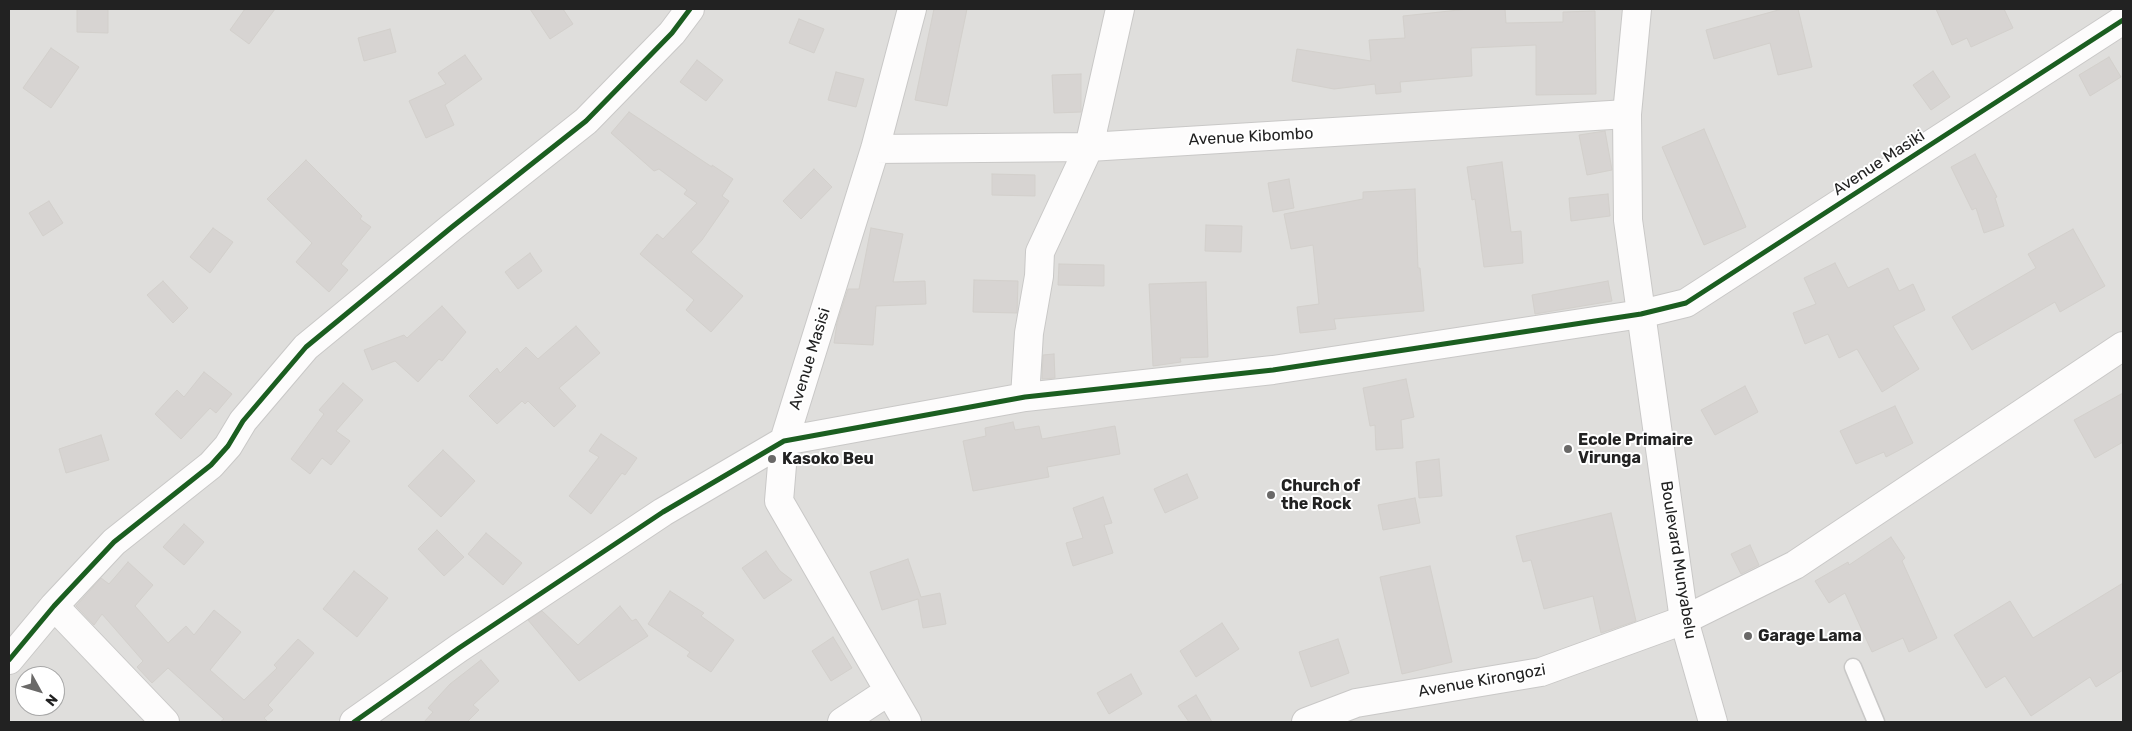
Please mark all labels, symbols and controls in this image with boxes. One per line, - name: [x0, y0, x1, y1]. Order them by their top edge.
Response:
- street label: Avenue Kibombo: [1188, 124, 1314, 150]
- street label: Avenue Masiki: [1829, 126, 1929, 200]
- street label: Avenue Masisi: [785, 306, 835, 412]
- place label: Ecole Primaire Virunga: [1578, 430, 1693, 468]
- marker: Ecole Primaire Virunga: [1562, 443, 1574, 455]
- place label: Kasoko Beu: [782, 449, 874, 469]
- marker: Kasoko Beu: [766, 453, 778, 465]
- place label: Church of the Rock: [1281, 476, 1360, 514]
- street label: Boulevard Munyabelu: [1656, 480, 1700, 640]
- marker: Church of the Rock: [1265, 489, 1277, 501]
- place label: Garage Lama: [1758, 626, 1862, 646]
- marker: Garage Lama: [1742, 630, 1754, 642]
- street label: Avenue Kirongozi: [1417, 660, 1547, 702]
- north arrow: [15, 666, 65, 716]
- text: N: [41, 691, 61, 709]

